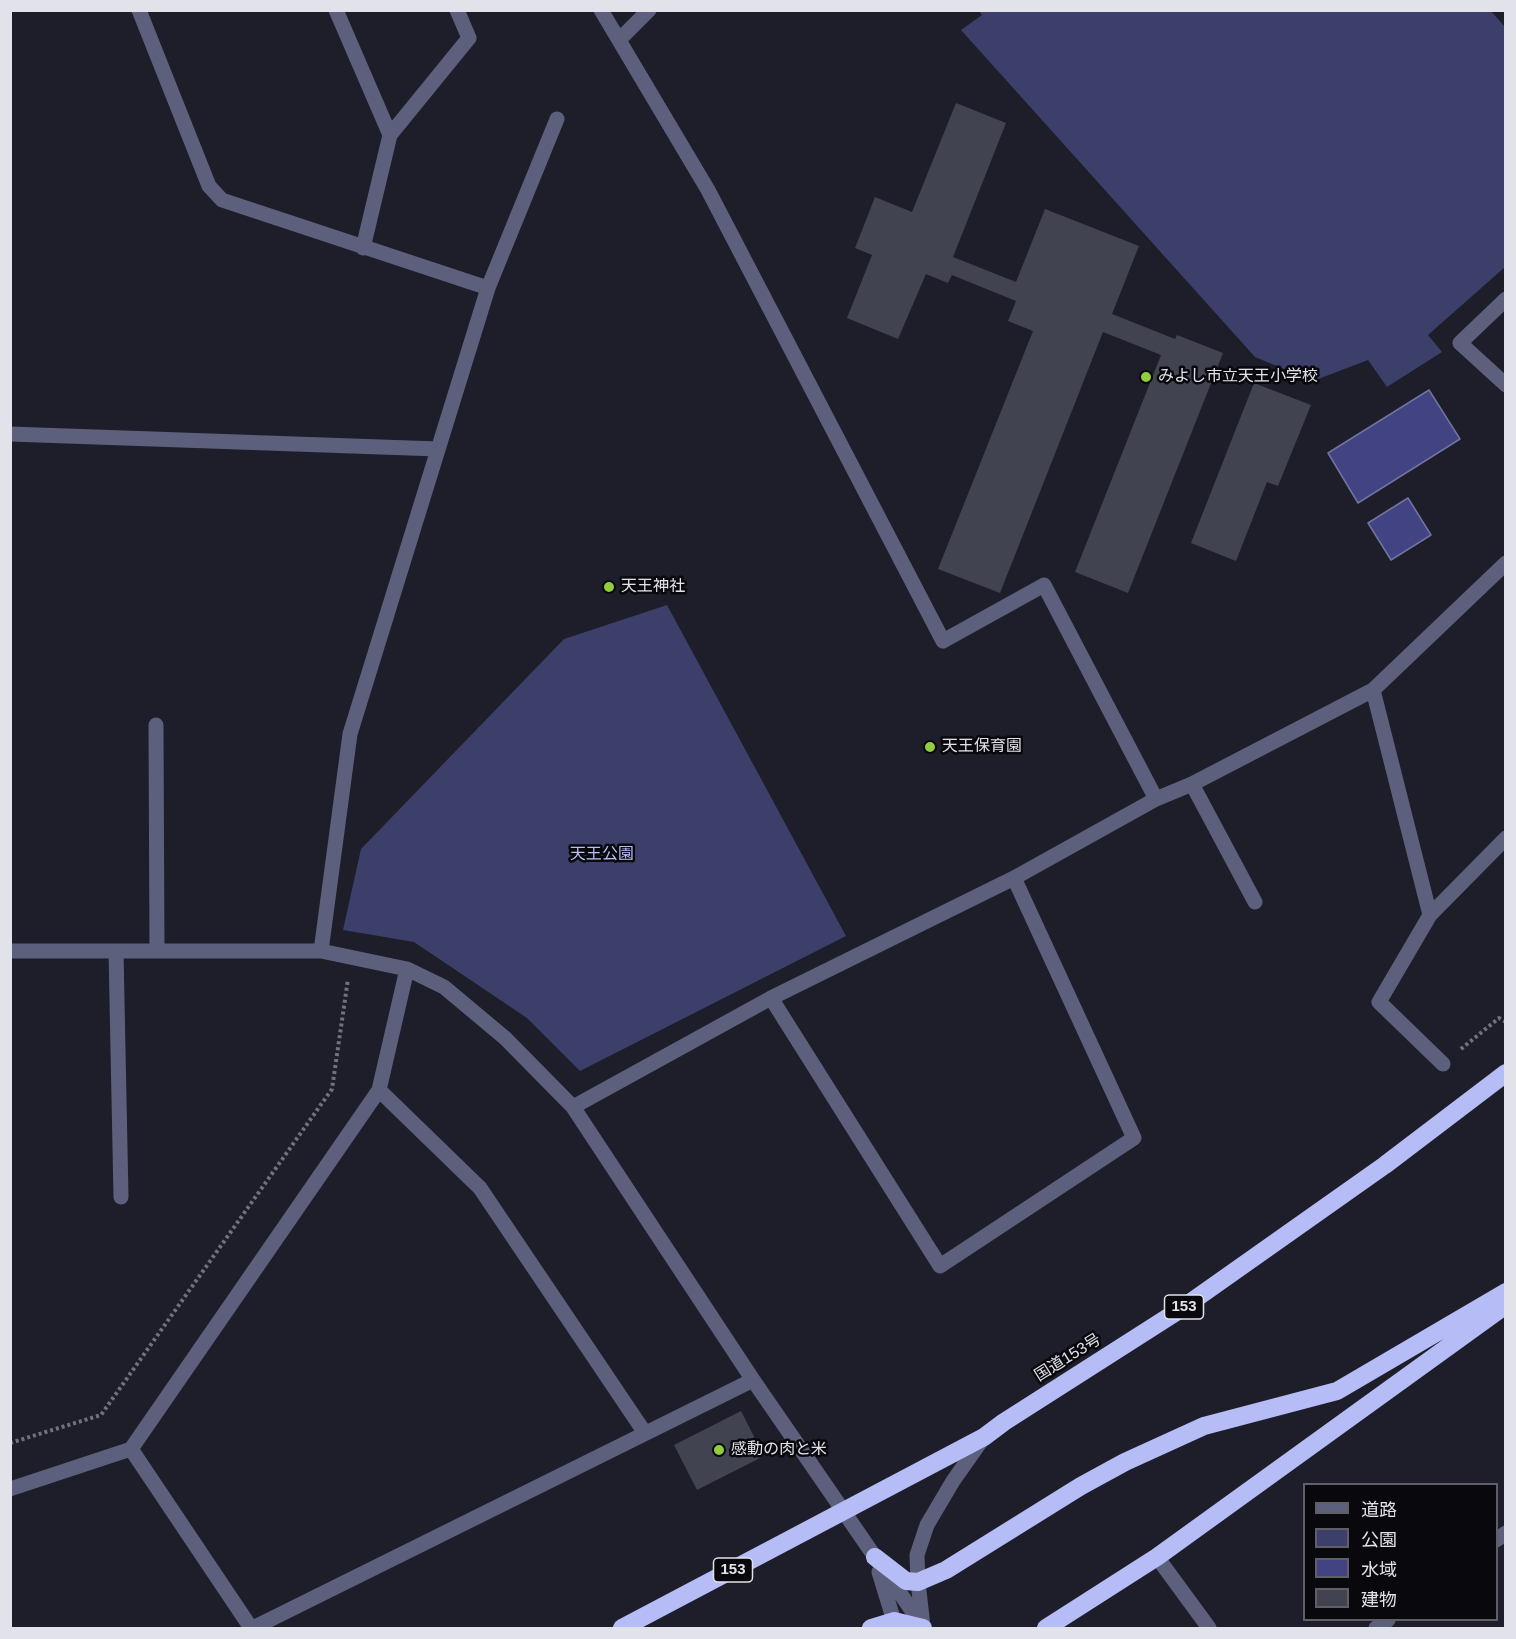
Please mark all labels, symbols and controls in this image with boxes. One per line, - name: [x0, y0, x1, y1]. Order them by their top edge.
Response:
- place label: みよし市立天王小学校: [1158, 367, 1318, 387]
- marker: みよし市立天王小学校: [1139, 370, 1153, 384]
- place label: 天王神社: [621, 577, 685, 597]
- marker: 天王神社: [602, 580, 616, 594]
- place label: 天王保育園: [942, 737, 1022, 757]
- marker: 天王保育園: [923, 740, 937, 754]
- park label: 天王公園: [570, 845, 634, 865]
- road number: 153: [1164, 1295, 1204, 1319]
- street label: 国道153号: [1031, 1330, 1105, 1386]
- place label: 感動の肉と米: [731, 1440, 827, 1460]
- marker: 感動の肉と米: [712, 1443, 726, 1457]
- legend: [1303, 1483, 1498, 1621]
- text: 道路: [1361, 1500, 1397, 1520]
- text: 公園: [1361, 1530, 1397, 1550]
- road number: 153: [714, 1558, 752, 1582]
- text: 水域: [1361, 1560, 1397, 1580]
- text: 建物: [1361, 1590, 1397, 1610]

